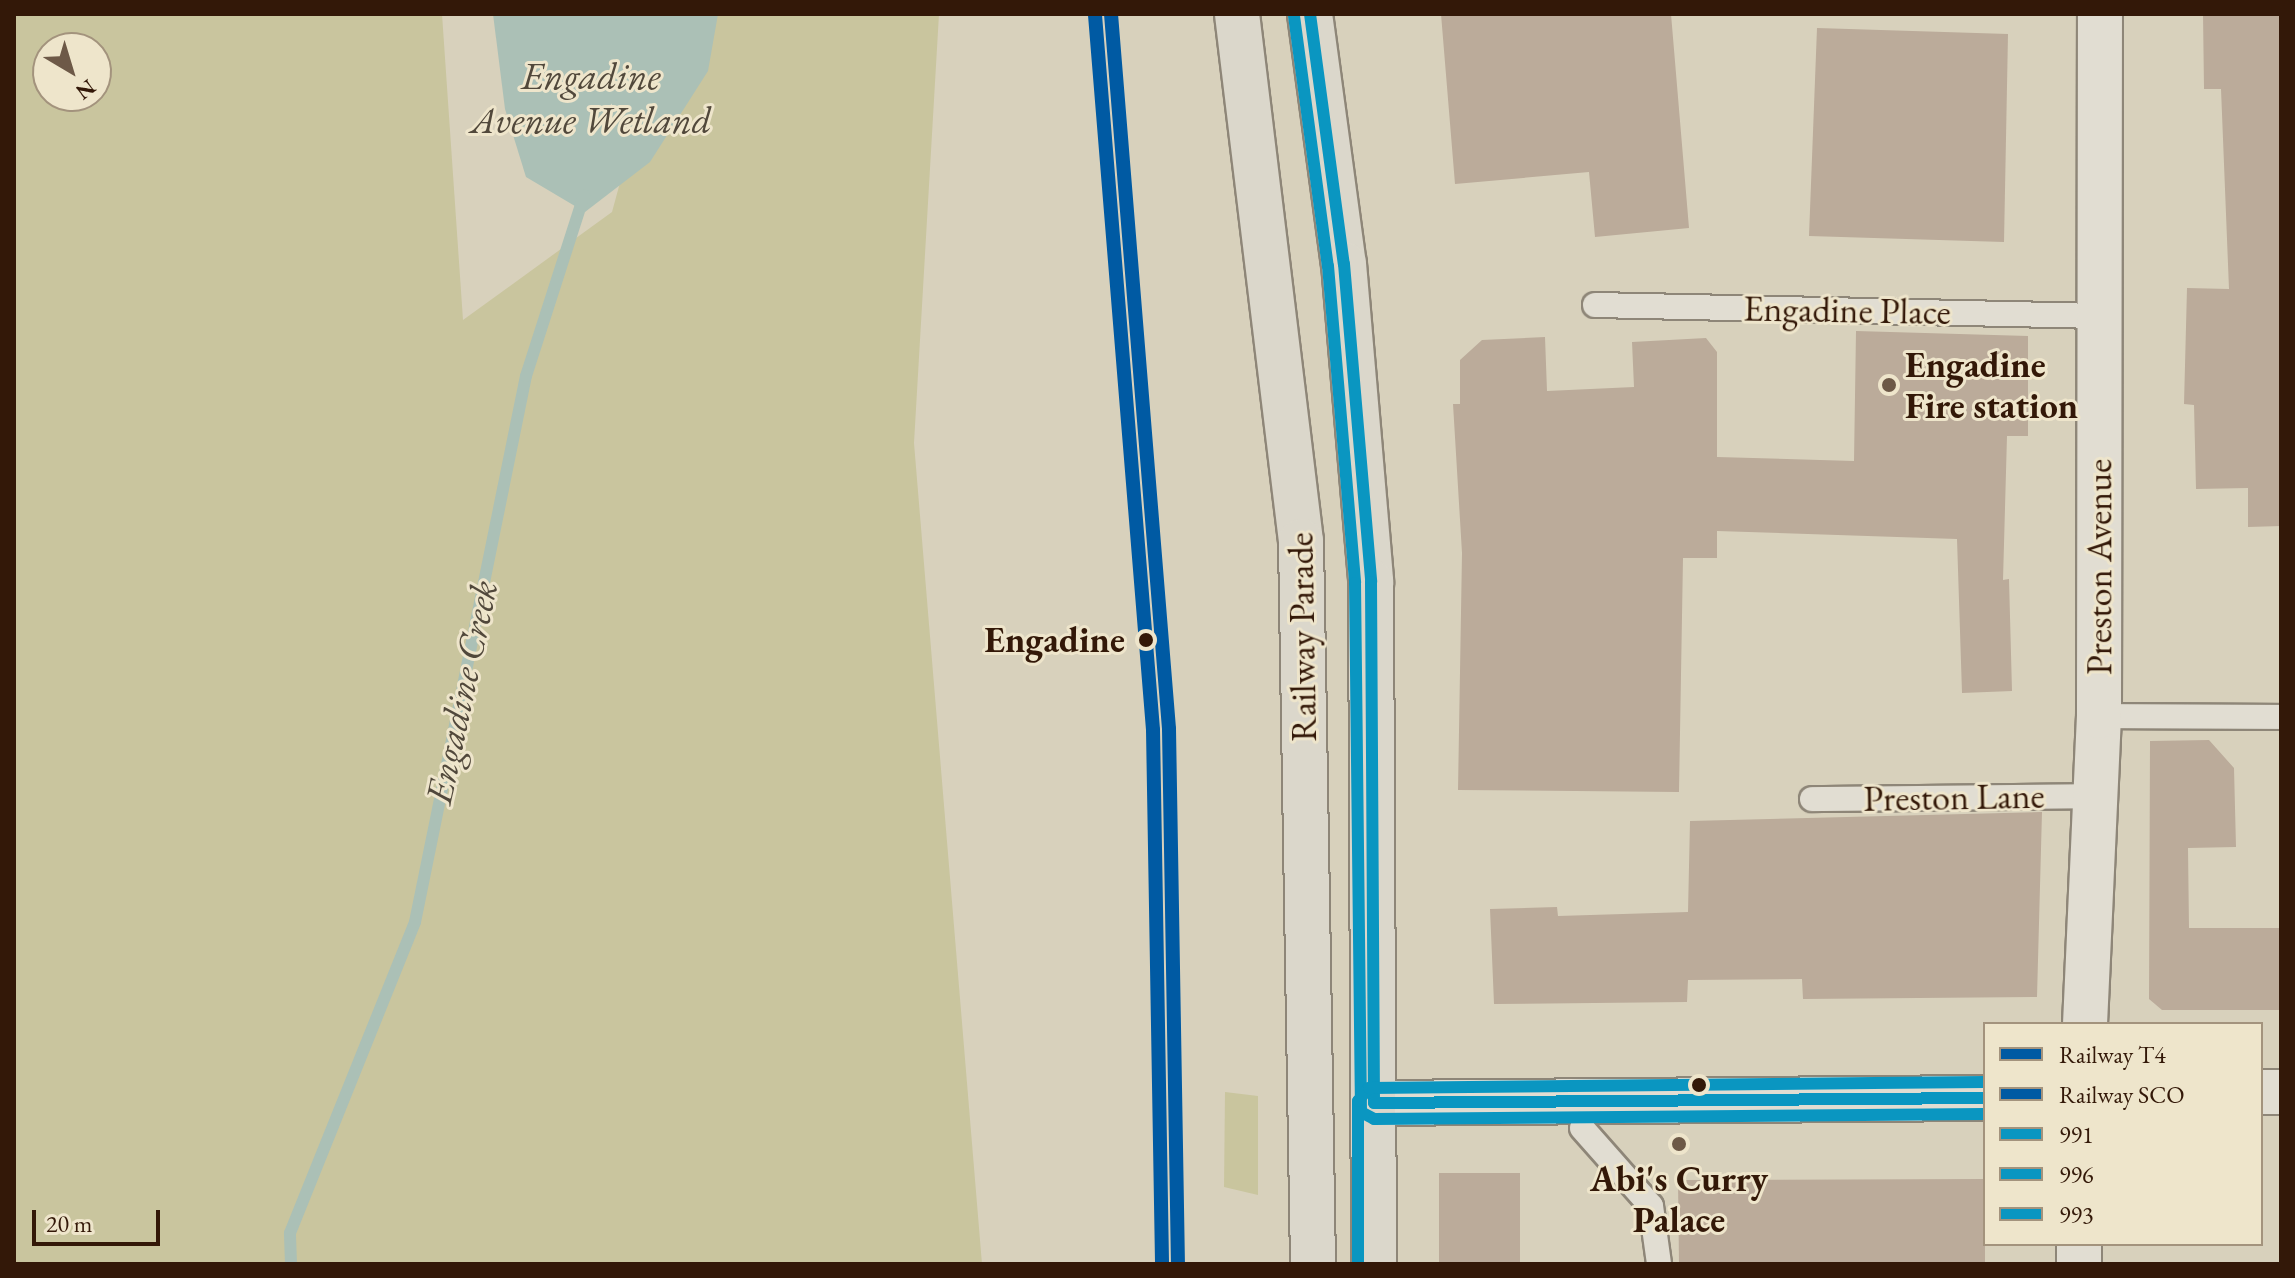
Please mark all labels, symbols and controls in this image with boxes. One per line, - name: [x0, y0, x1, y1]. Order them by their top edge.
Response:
- north arrow: [32, 32, 112, 112]
- water label: Engadine Avenue Wetland: [471, 53, 711, 142]
- text: N: [70, 73, 102, 107]
- street label: Engadine Place: [1743, 287, 1951, 333]
- place label: Engadine Fire station: [1905, 342, 2078, 427]
- marker: Engadine Fire station: [1880, 376, 1898, 394]
- street label: Preston Avenue: [2077, 459, 2121, 675]
- street label: Railway Parade: [1279, 532, 1325, 742]
- water label: Engadine Creek: [415, 576, 507, 808]
- place label: Engadine: [984, 618, 1125, 662]
- marker: Engadine: [1132, 626, 1160, 654]
- street label: Preston Lane: [1863, 774, 2045, 820]
- legend: [1983, 1022, 2263, 1246]
- text: Railway T4: [2059, 1039, 2166, 1070]
- unlabelled marker: [1691, 1077, 1707, 1093]
- text: Railway SCO: [2059, 1079, 2185, 1110]
- text: 991: [2059, 1119, 2094, 1150]
- marker: Abi's Curry Palace: [1670, 1135, 1688, 1153]
- place label: Abi's Curry Palace: [1590, 1156, 1768, 1241]
- text: 996: [2059, 1159, 2094, 1190]
- scale bar: [36, 1194, 164, 1244]
- text: 993: [2059, 1199, 2094, 1230]
- text: 20 m: [46, 1208, 93, 1239]

